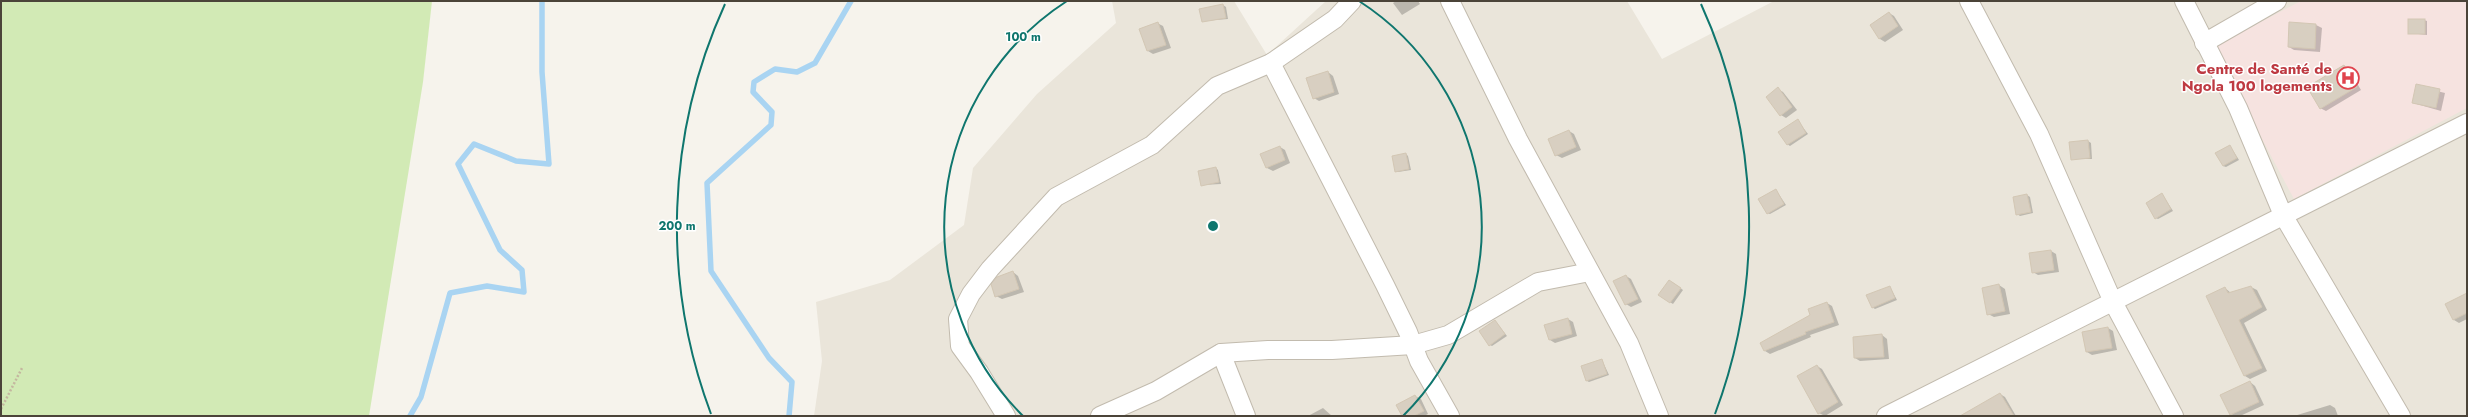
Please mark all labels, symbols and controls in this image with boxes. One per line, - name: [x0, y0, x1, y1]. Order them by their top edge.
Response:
- text: 100 m: [1005, 28, 1041, 46]
- place label: Centre de Santé de Ngola 100 logements: [2182, 58, 2332, 97]
- hospital icon: Centre de Santé de Ngola 100 logements: [2335, 65, 2361, 91]
- text: 200 m: [658, 217, 696, 235]
- centre of rings: [1206, 219, 1220, 233]

